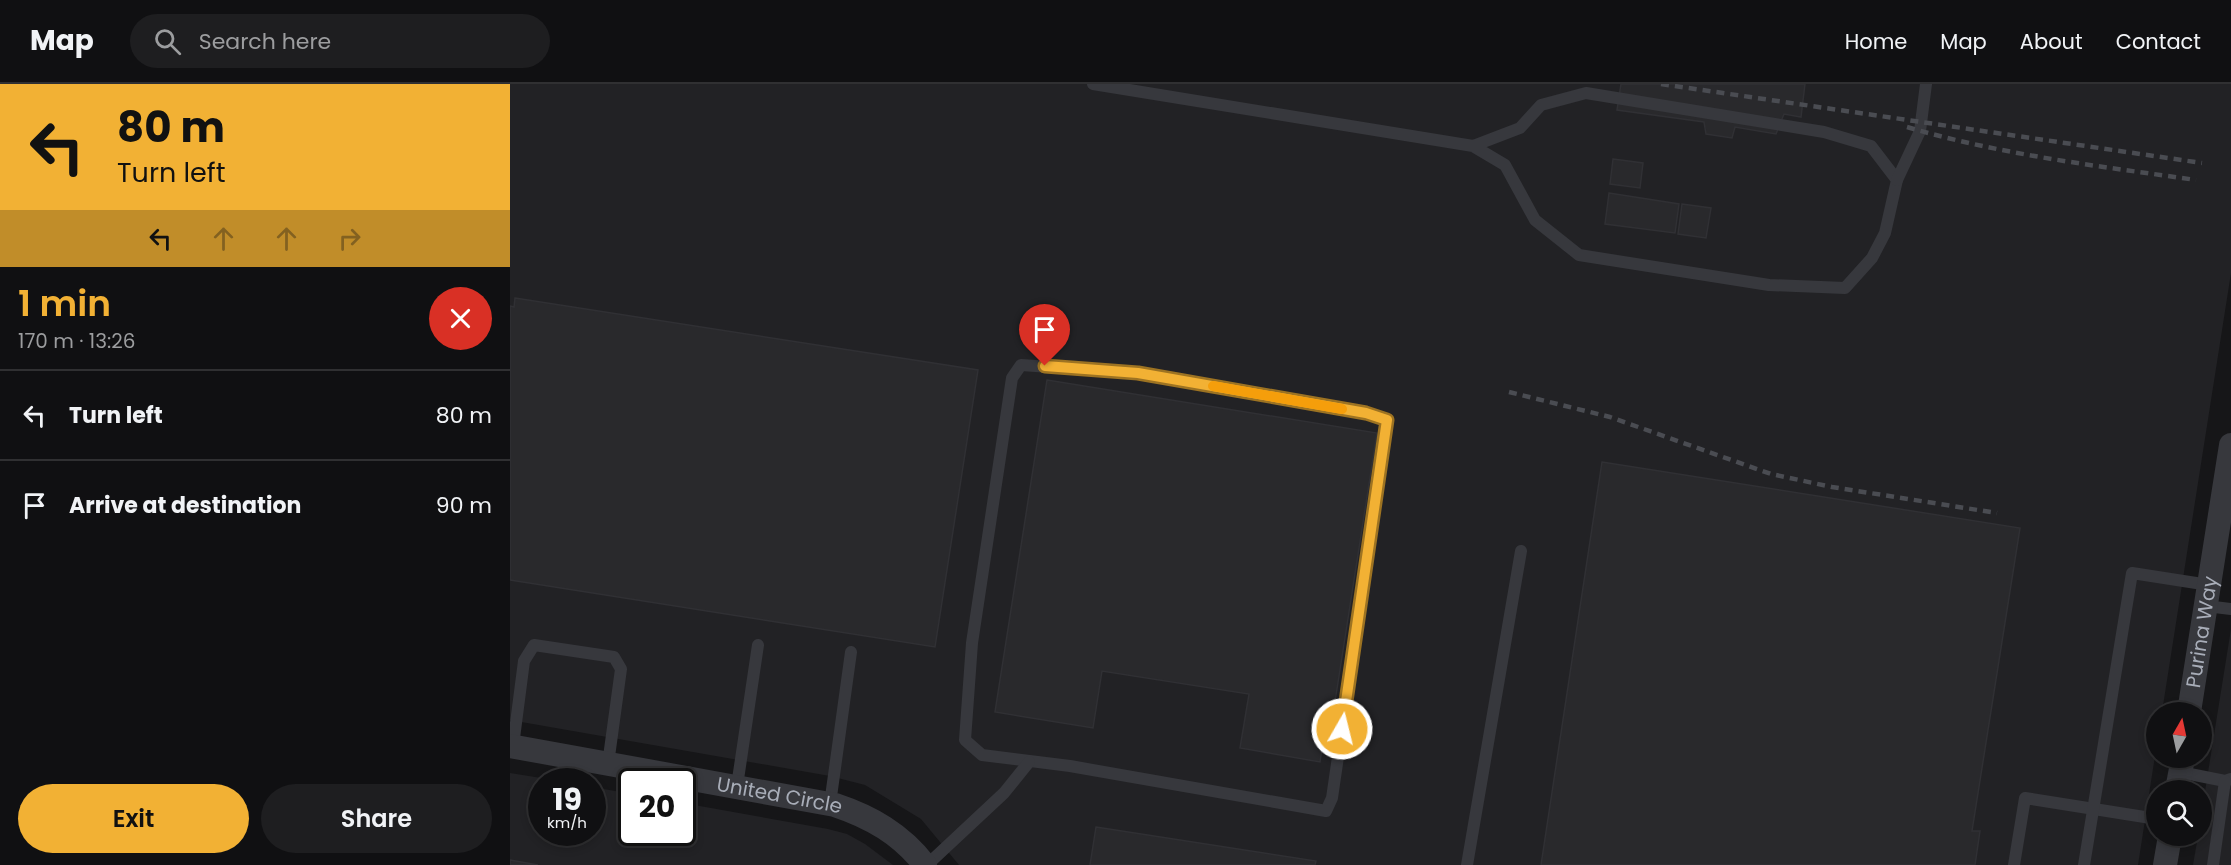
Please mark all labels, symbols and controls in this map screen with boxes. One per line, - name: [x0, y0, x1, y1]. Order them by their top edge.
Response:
- search box: [130, 14, 550, 68]
- text: Map: [30, 21, 94, 60]
- icon: search: [151, 25, 184, 58]
- text: Search here: [199, 26, 331, 57]
- text: Home: [1845, 27, 1907, 56]
- text: Map: [1940, 27, 1987, 56]
- text: About: [2020, 27, 2083, 56]
- text: Contact: [2116, 27, 2201, 56]
- text: 80 m: [117, 98, 225, 157]
- icon: left: [18, 108, 96, 186]
- text: Turn left: [117, 154, 226, 191]
- icon: left: [144, 222, 177, 255]
- icon: ahead: [207, 222, 240, 255]
- icon: ahead: [270, 222, 303, 255]
- icon: right: [333, 222, 366, 255]
- text: 1 min: [18, 278, 111, 329]
- button: close: [429, 287, 492, 350]
- pin: [1019, 304, 1070, 366]
- icon: arrive: [1028, 313, 1061, 346]
- text: 170 m · 13:26: [18, 327, 135, 355]
- icon: left: [18, 399, 51, 432]
- text: Turn left: [69, 400, 163, 431]
- text: 80 m: [436, 400, 492, 431]
- icon: arrive: [18, 489, 51, 522]
- text: Arrive at destination: [69, 490, 301, 521]
- text: 90 m: [436, 490, 492, 521]
- street label: Purina Way: [2179, 574, 2224, 690]
- position arrow: [1310, 697, 1374, 761]
- north arrow: [2146, 702, 2212, 768]
- map controls: [2146, 702, 2212, 846]
- speed limit sign: 20: [618, 768, 696, 846]
- street label: United Circle: [715, 770, 846, 821]
- text: 19: [552, 778, 582, 821]
- button: search: [2146, 780, 2212, 846]
- button: Exit: [18, 784, 249, 853]
- button: Share: [261, 784, 492, 853]
- text: km/h: [547, 812, 587, 833]

